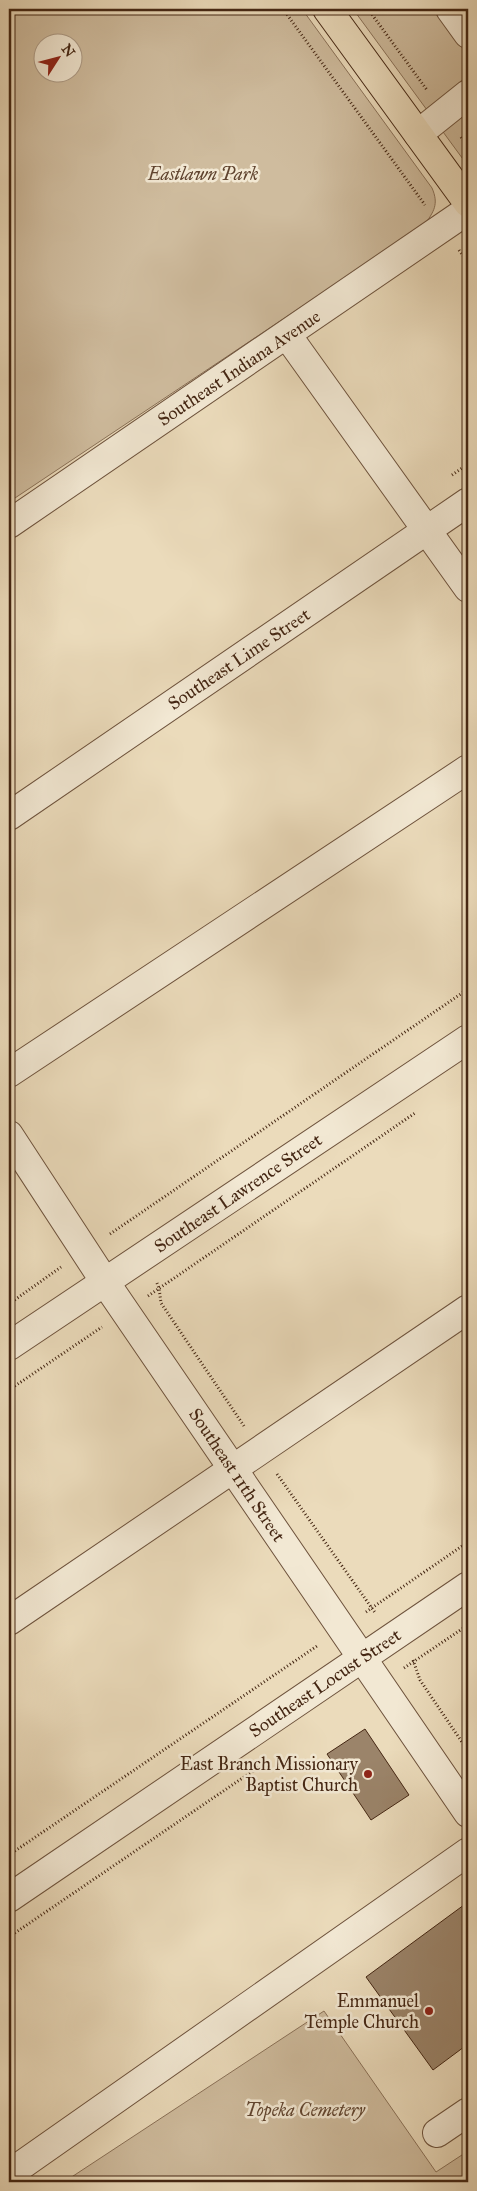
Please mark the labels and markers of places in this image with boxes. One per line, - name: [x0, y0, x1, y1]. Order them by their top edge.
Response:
- place label: East Branch Missionary Baptist Church: [180, 1753, 359, 1796]
- marker: East Branch Missionary Baptist Church: [362, 1768, 374, 1780]
- place label: Emmanuel Temple Church: [304, 1990, 419, 2033]
- marker: Emmanuel Temple Church: [423, 2005, 435, 2017]

